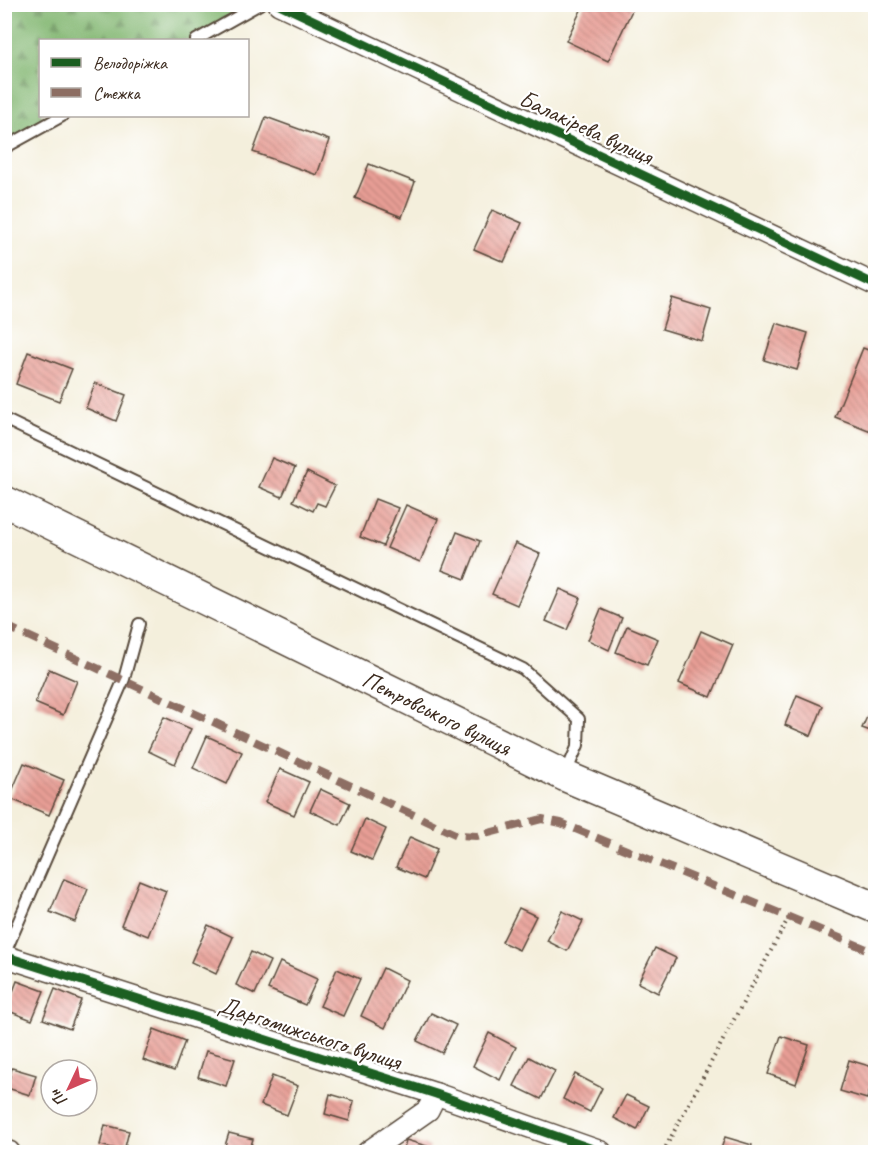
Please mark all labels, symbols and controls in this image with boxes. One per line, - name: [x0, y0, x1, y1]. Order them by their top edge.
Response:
- legend: [39, 39, 249, 117]
- text: Велодоріжка: [93, 52, 168, 74]
- text: Стежка: [93, 82, 141, 104]
- street label: Балакірева вулиця: [515, 83, 659, 172]
- street label: Петровського вулиця: [357, 664, 517, 763]
- street label: Даргомижського вулиця: [215, 989, 406, 1077]
- north arrow: [39, 1058, 99, 1118]
- text: Пн: [45, 1084, 72, 1111]

